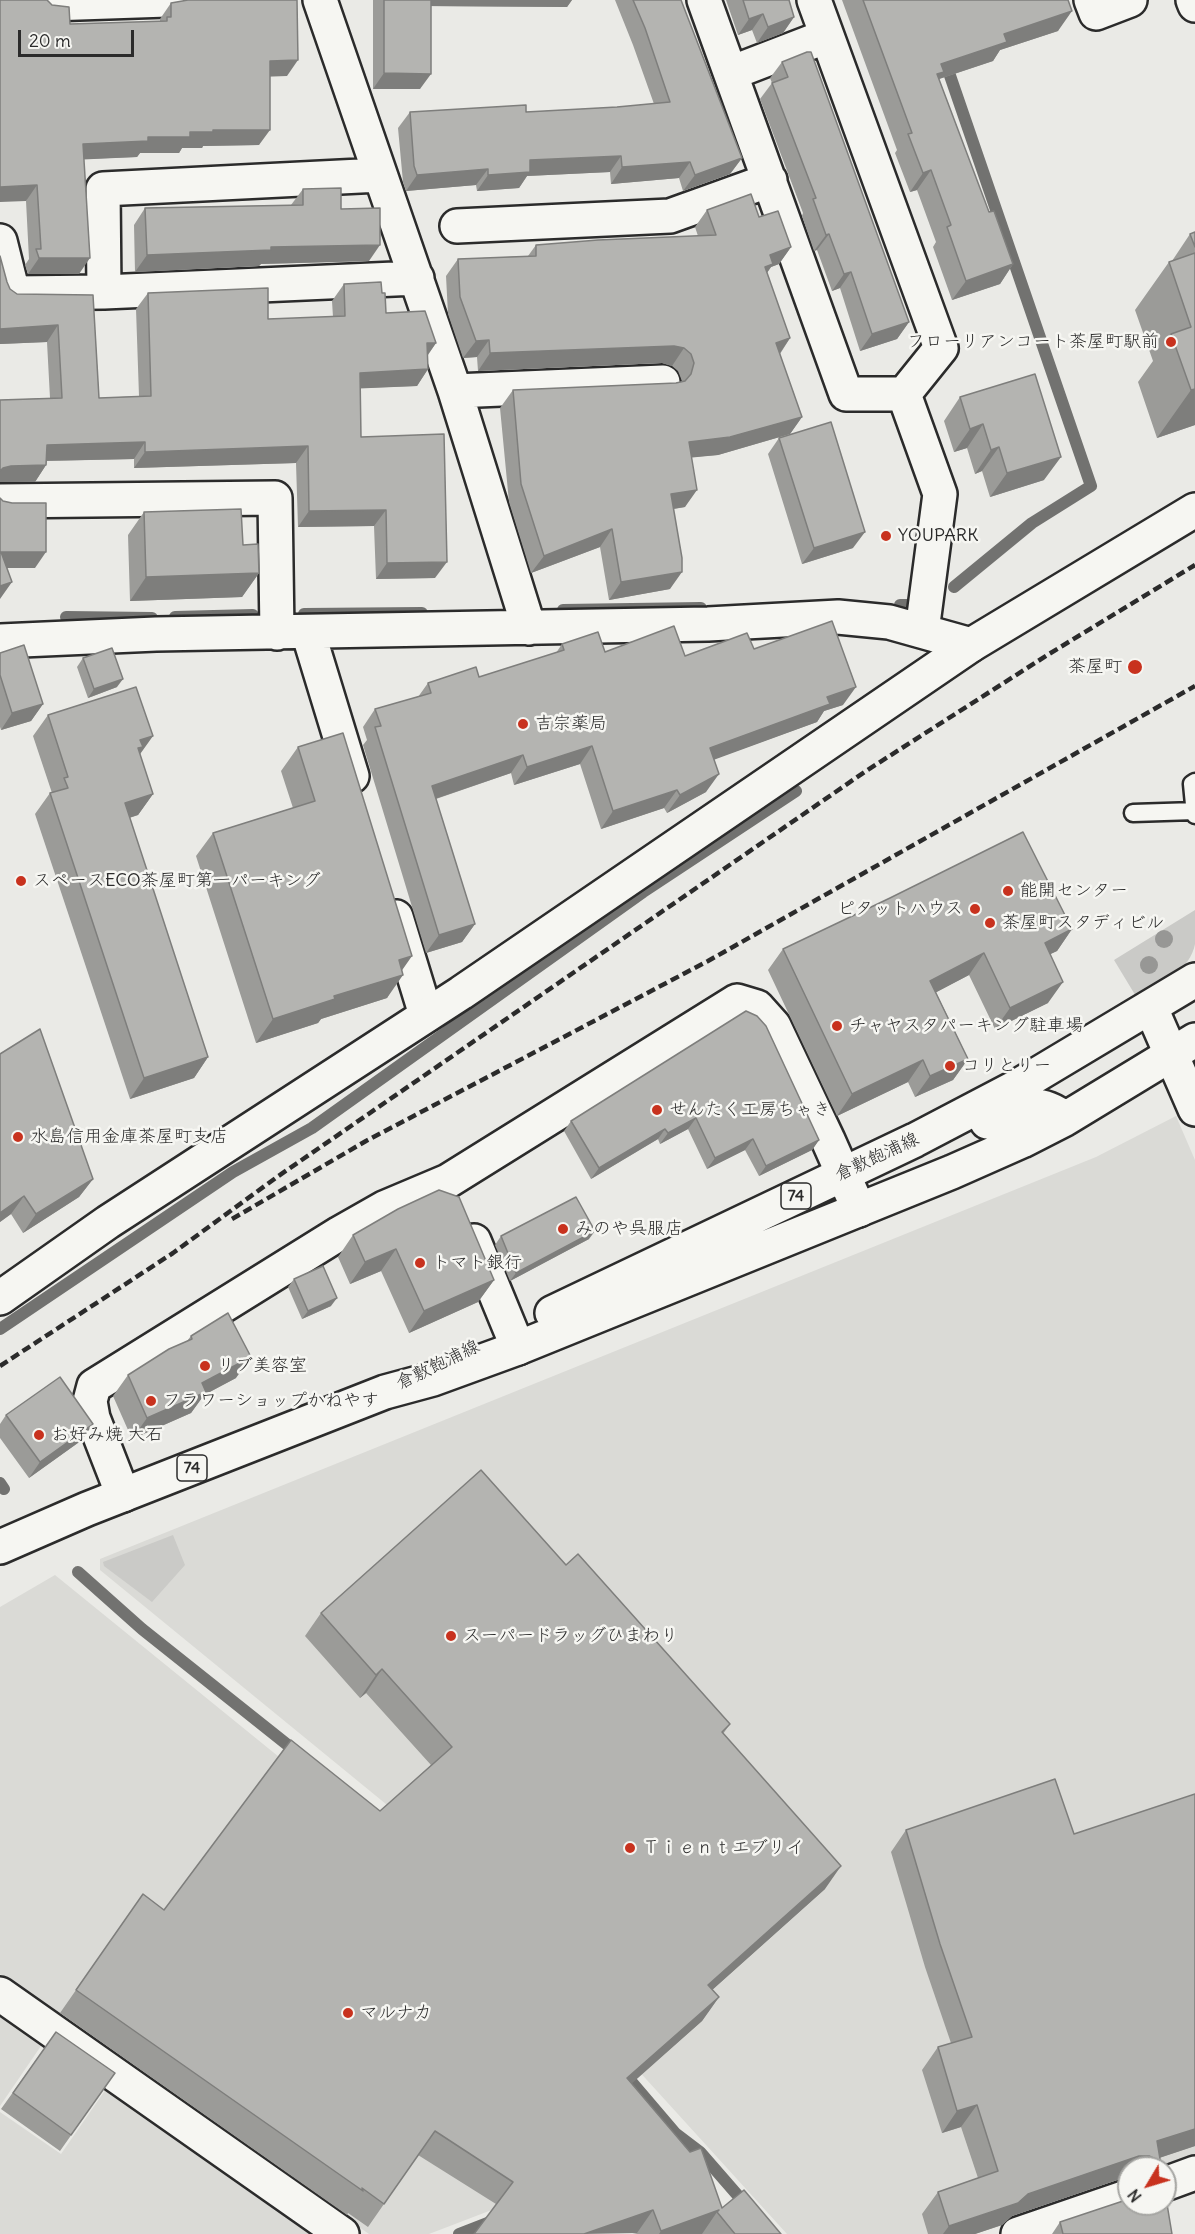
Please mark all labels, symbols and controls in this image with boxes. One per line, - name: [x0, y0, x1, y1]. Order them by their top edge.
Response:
- scale bar: [21, 18, 136, 56]
- text: 20 m: [29, 29, 71, 52]
- place label: フローリアンコート茶屋町駅前: [907, 331, 1159, 353]
- marker: フローリアンコート茶屋町駅前: [1164, 335, 1178, 349]
- place label: YOUPARK: [898, 525, 978, 547]
- marker: YOUPARK: [879, 529, 893, 543]
- place label: 茶屋町: [1068, 656, 1122, 678]
- marker: 茶屋町: [1126, 658, 1144, 676]
- place label: 吉宗薬局: [535, 713, 607, 735]
- marker: 吉宗薬局: [516, 717, 530, 731]
- place label: スペースECO茶屋町第一パーキング: [33, 870, 321, 892]
- marker: スペースECO茶屋町第一パーキング: [14, 874, 28, 888]
- place label: 能開センター: [1020, 880, 1128, 902]
- marker: 能開センター: [1001, 884, 1015, 898]
- place label: ピタットハウス: [837, 898, 963, 920]
- marker: ピタットハウス: [968, 902, 982, 916]
- place label: 茶屋町スタディビル: [1002, 912, 1164, 934]
- marker: 茶屋町スタディビル: [983, 916, 997, 930]
- place label: チャヤスタパーキング駐車場: [849, 1015, 1083, 1037]
- marker: チャヤスタパーキング駐車場: [830, 1019, 844, 1033]
- place label: コリとりー: [962, 1055, 1051, 1077]
- marker: コリとりー: [943, 1059, 957, 1073]
- place label: せんたく工房ちゃき: [669, 1099, 831, 1121]
- marker: せんたく工房ちゃき: [650, 1103, 664, 1117]
- place label: 水島信用金庫茶屋町支店: [30, 1126, 228, 1148]
- street label: 倉敷飽浦線: [832, 1128, 922, 1186]
- marker: 水島信用金庫茶屋町支店: [11, 1130, 25, 1144]
- road number: 74: [781, 1183, 811, 1209]
- place label: みのや呉服店: [575, 1218, 683, 1240]
- marker: みのや呉服店: [556, 1222, 570, 1236]
- place label: トマト銀行: [432, 1252, 522, 1274]
- marker: トマト銀行: [413, 1256, 427, 1270]
- street label: 倉敷飽浦線: [393, 1336, 483, 1394]
- place label: リブ美容室: [217, 1355, 307, 1377]
- marker: リブ美容室: [198, 1359, 212, 1373]
- place label: フラワーショップかねやす: [163, 1390, 379, 1412]
- marker: フラワーショップかねやす: [144, 1394, 158, 1408]
- place label: お好み焼 大石: [51, 1424, 163, 1446]
- marker: お好み焼 大石: [32, 1428, 46, 1442]
- road number: 74: [177, 1455, 207, 1481]
- place label: スーパードラッグひまわり: [463, 1625, 678, 1647]
- marker: スーパードラッグひまわり: [444, 1629, 458, 1643]
- place label: Ｔｉｅｎｔエブリイ: [642, 1837, 804, 1859]
- marker: Ｔｉｅｎｔエブリイ: [623, 1841, 637, 1855]
- place label: マルナカ: [360, 2002, 432, 2024]
- marker: マルナカ: [341, 2006, 355, 2020]
- north arrow: [1117, 2156, 1177, 2216]
- text: N: [1123, 2185, 1146, 2206]

